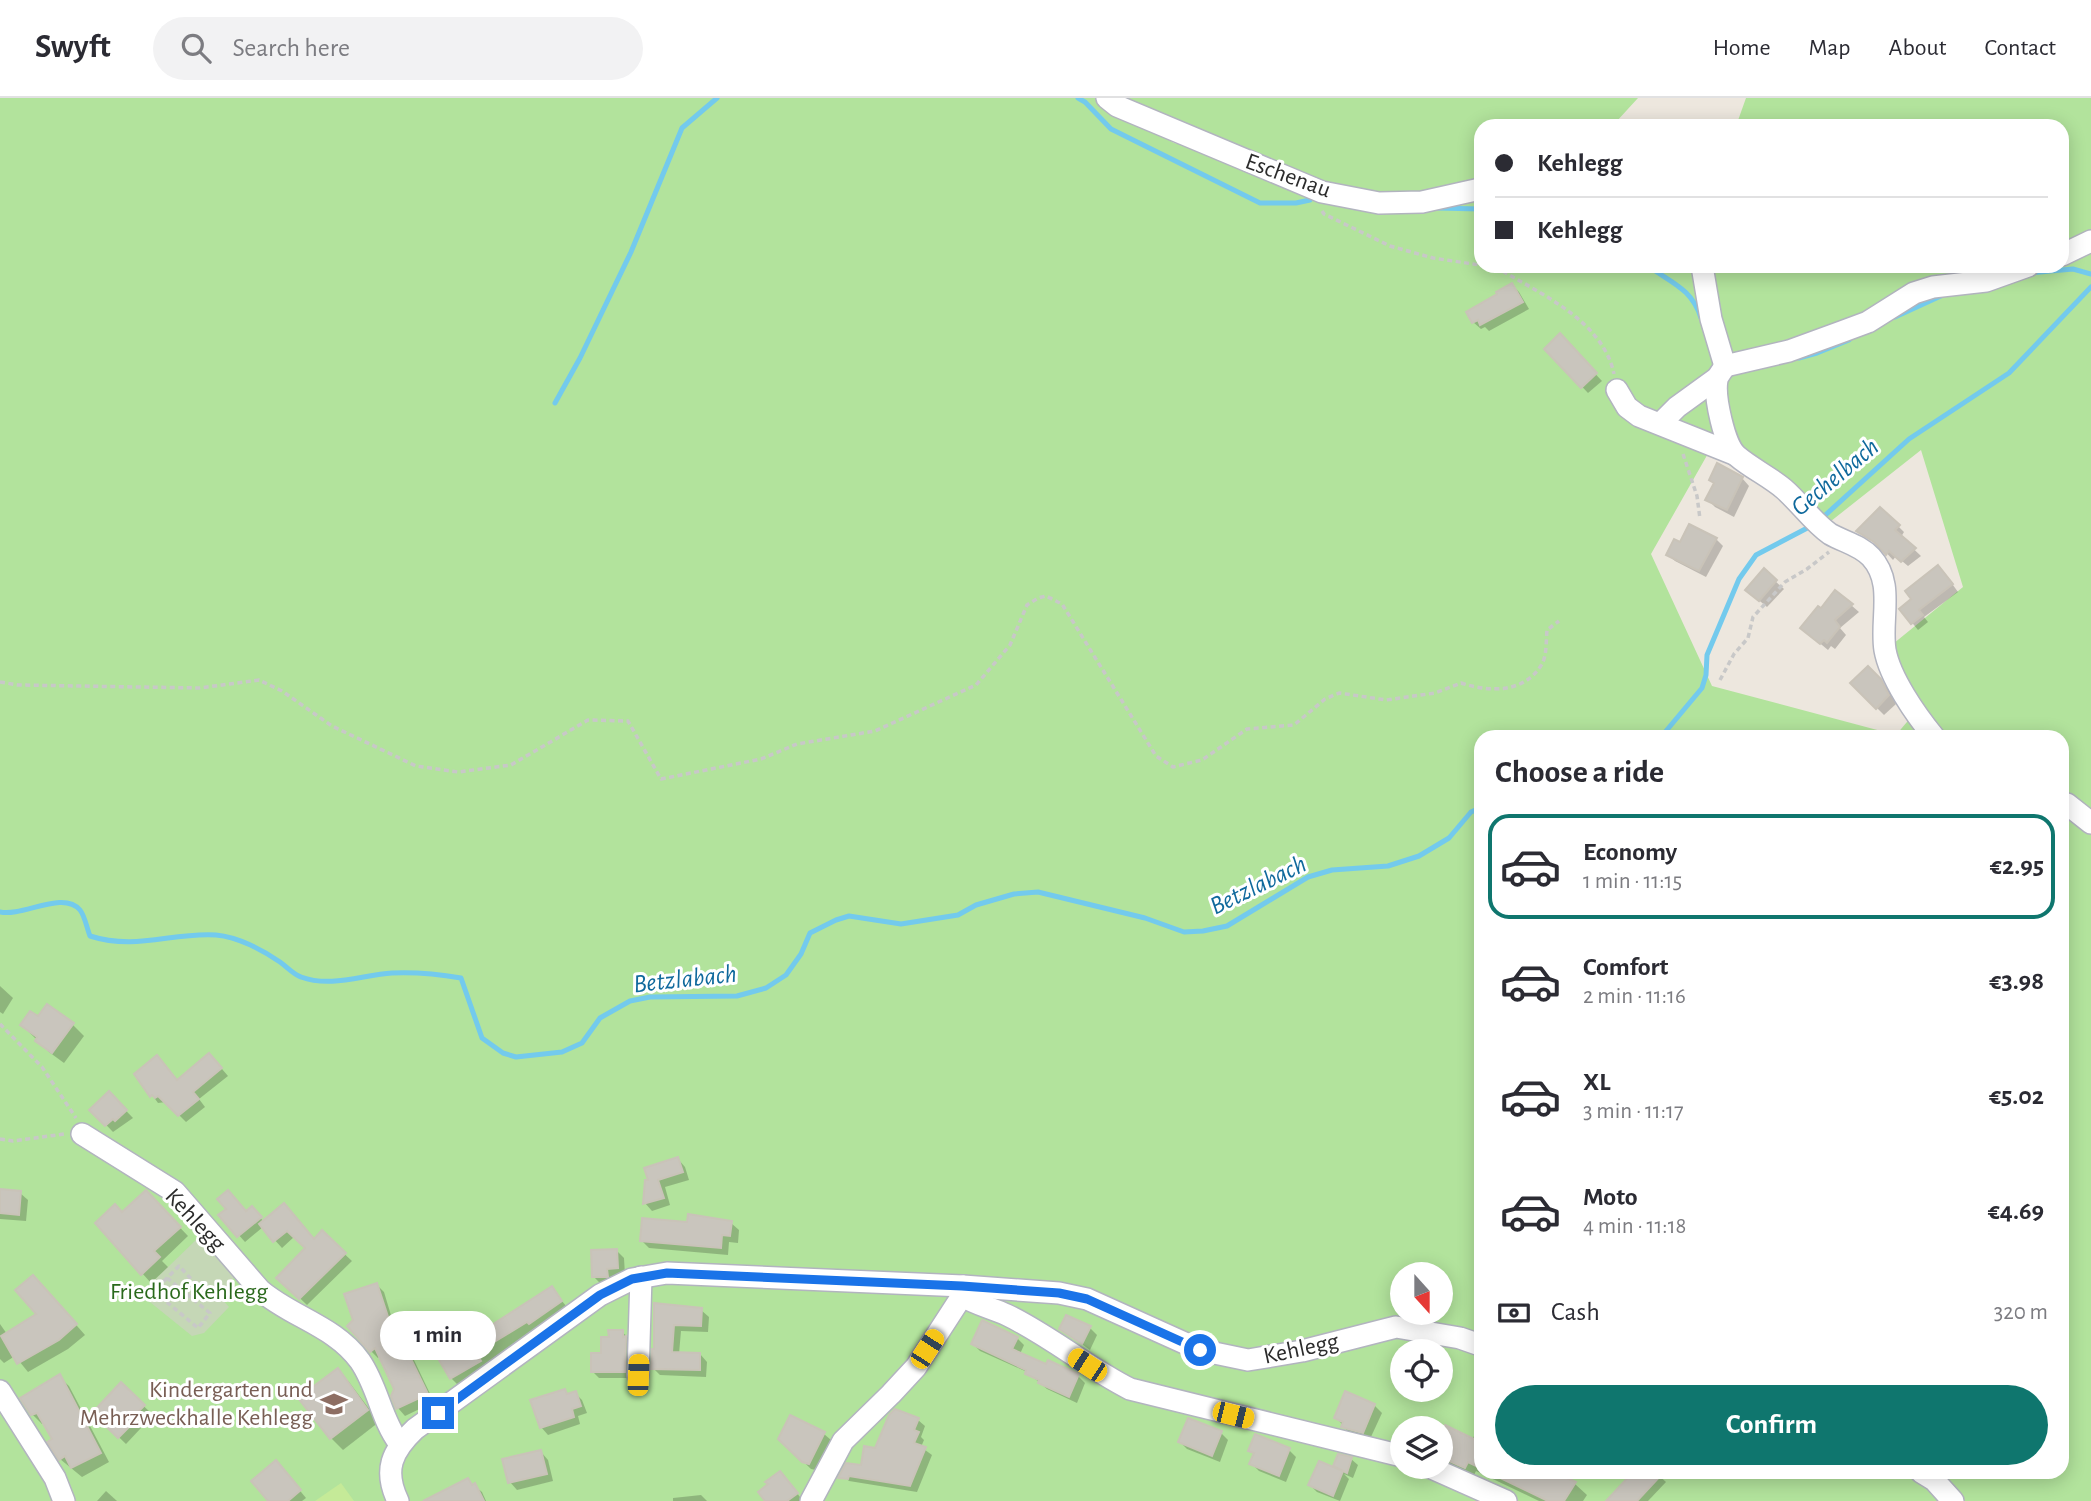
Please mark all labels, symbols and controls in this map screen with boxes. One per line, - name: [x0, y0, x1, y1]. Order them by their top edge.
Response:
- search box: [153, 17, 643, 80]
- icon: search: [177, 29, 215, 67]
- text: Swyft: [35, 31, 111, 64]
- text: Search here: [233, 35, 350, 61]
- text: Home: [1713, 36, 1771, 60]
- text: Map: [1809, 36, 1851, 60]
- text: About: [1889, 36, 1946, 60]
- text: Contact: [1984, 36, 2056, 60]
- street label: Eschenau: [1242, 150, 1334, 202]
- text: Kehlegg: [1537, 150, 1623, 176]
- text: Kehlegg: [1537, 217, 1623, 243]
- water label: Gechelbach: [1786, 433, 1884, 521]
- text: Choose a ride: [1495, 756, 1664, 788]
- icon: car: [1499, 835, 1562, 898]
- text: Economy: [1583, 839, 1677, 865]
- water label: Betzlabach: [1206, 851, 1310, 919]
- text: €2.95: [1990, 853, 2044, 879]
- text: 1 min · 11:15: [1583, 870, 1682, 893]
- icon: car: [1499, 950, 1562, 1013]
- text: Comfort: [1583, 954, 1668, 980]
- water label: Betzlabach: [632, 961, 738, 997]
- text: €3.98: [1989, 968, 2044, 994]
- text: 2 min · 11:16: [1583, 985, 1686, 1008]
- icon: car: [1499, 1065, 1562, 1128]
- text: XL: [1583, 1069, 1610, 1095]
- text: €5.02: [1989, 1083, 2044, 1109]
- text: 3 min · 11:17: [1583, 1100, 1684, 1123]
- icon: car: [1499, 1180, 1562, 1243]
- street label: Kehlegg: [160, 1184, 230, 1256]
- text: Moto: [1583, 1184, 1638, 1210]
- text: €4.69: [1988, 1198, 2044, 1224]
- text: 4 min · 11:18: [1583, 1215, 1686, 1238]
- north arrow: [1390, 1262, 1452, 1325]
- map controls: [1390, 1262, 1453, 1479]
- park label: Friedhof Kehlegg: [110, 1280, 268, 1304]
- icon: cash: [1495, 1294, 1533, 1332]
- text: Cash: [1551, 1299, 1600, 1325]
- text: 320 m: [1994, 1301, 2048, 1324]
- callout: 1 min: [380, 1312, 496, 1360]
- text: 1 min: [414, 1324, 462, 1347]
- car: [907, 1326, 948, 1372]
- street label: Kehlegg: [1261, 1329, 1341, 1369]
- route start: [1184, 1334, 1216, 1366]
- button: locate: [1390, 1339, 1453, 1402]
- car: [1064, 1345, 1111, 1385]
- car: [627, 1354, 650, 1396]
- place label: Kindergarten und Mehrzweckhalle Kehlegg: [80, 1378, 313, 1430]
- button: Confirm: [1495, 1385, 2048, 1465]
- school or university icon: Kindergarten und Mehrzweckhalle Kehlegg: [319, 1389, 349, 1419]
- route end: [422, 1397, 454, 1429]
- car: [1211, 1400, 1256, 1430]
- button: layers: [1390, 1416, 1453, 1479]

